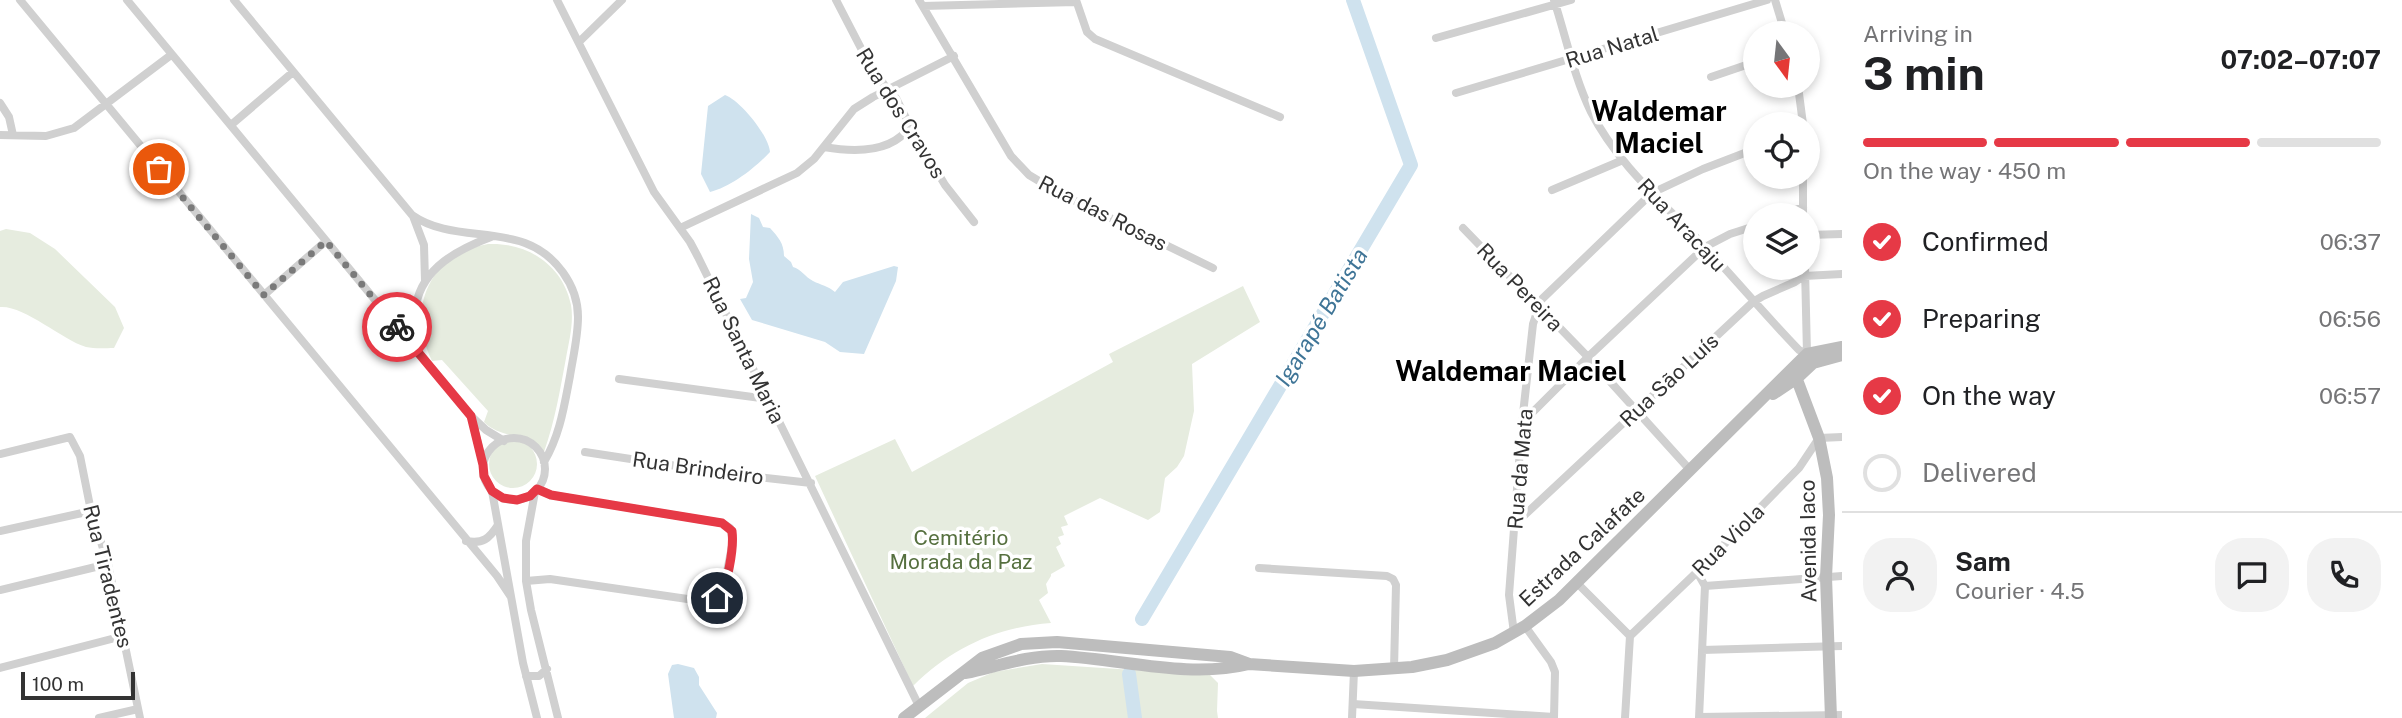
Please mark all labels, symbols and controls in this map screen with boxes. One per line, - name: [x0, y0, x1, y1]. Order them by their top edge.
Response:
- text: Arriving in: [1863, 20, 1973, 47]
- street label: Rua Natal: [1562, 21, 1662, 73]
- north arrow: [1743, 21, 1820, 98]
- map controls: [1743, 21, 1820, 280]
- street label: Rua dos Cravos: [851, 43, 951, 183]
- text: 07:02–07:07: [2221, 44, 2381, 75]
- text: 3 min: [1863, 46, 1985, 100]
- district label: Waldemar Maciel: [1591, 94, 1727, 159]
- button: locate: [1743, 112, 1820, 189]
- pin: [129, 139, 189, 199]
- icon: bag: [140, 150, 178, 188]
- text: On the way · 450 m: [1863, 157, 2066, 184]
- street label: Rua das Rosas: [1035, 170, 1171, 256]
- street label: Rua Aracaju: [1633, 173, 1731, 277]
- button: layers: [1743, 203, 1820, 280]
- icon: check: [1863, 223, 1901, 261]
- text: Confirmed: [1922, 226, 2049, 257]
- text: 06:37: [2320, 228, 2381, 255]
- street label: Rua Pereira: [1472, 238, 1568, 336]
- water label: Igarapé Batista: [1269, 243, 1373, 391]
- street label: Rua Santa Maria: [698, 273, 790, 427]
- courier: [362, 292, 432, 362]
- icon: check: [1863, 300, 1901, 338]
- text: Preparing: [1922, 303, 2041, 334]
- text: 06:56: [2319, 305, 2381, 332]
- icon: bike: [378, 308, 416, 346]
- street label: Rua São Luís: [1615, 328, 1723, 432]
- district label: Waldemar Maciel: [1395, 354, 1627, 387]
- icon: check: [1863, 377, 1901, 415]
- text: On the way: [1922, 380, 2056, 411]
- text: 06:57: [2319, 382, 2381, 409]
- street label: Rua da Mata: [1502, 407, 1538, 531]
- street label: Rua Brindeiro: [631, 446, 765, 490]
- text: Delivered: [1922, 457, 2037, 488]
- street label: Avenida Iaco: [1794, 479, 1822, 603]
- street label: Estrada Calafate: [1514, 482, 1650, 612]
- street label: Rua Viola: [1687, 499, 1769, 581]
- street label: Rua Tiradentes: [78, 502, 138, 650]
- park label: Cemitério Morada da Paz: [890, 525, 1032, 574]
- button: person: [1863, 538, 1937, 612]
- button: chat: [2215, 538, 2289, 612]
- button: phone: [2307, 538, 2381, 612]
- text: Sam: [1955, 546, 2011, 577]
- pin: [687, 568, 747, 628]
- text: Courier · 4.5: [1955, 577, 2085, 604]
- icon: home: [698, 579, 736, 617]
- scale bar: [21, 669, 135, 701]
- text: 100 m: [32, 673, 84, 695]

